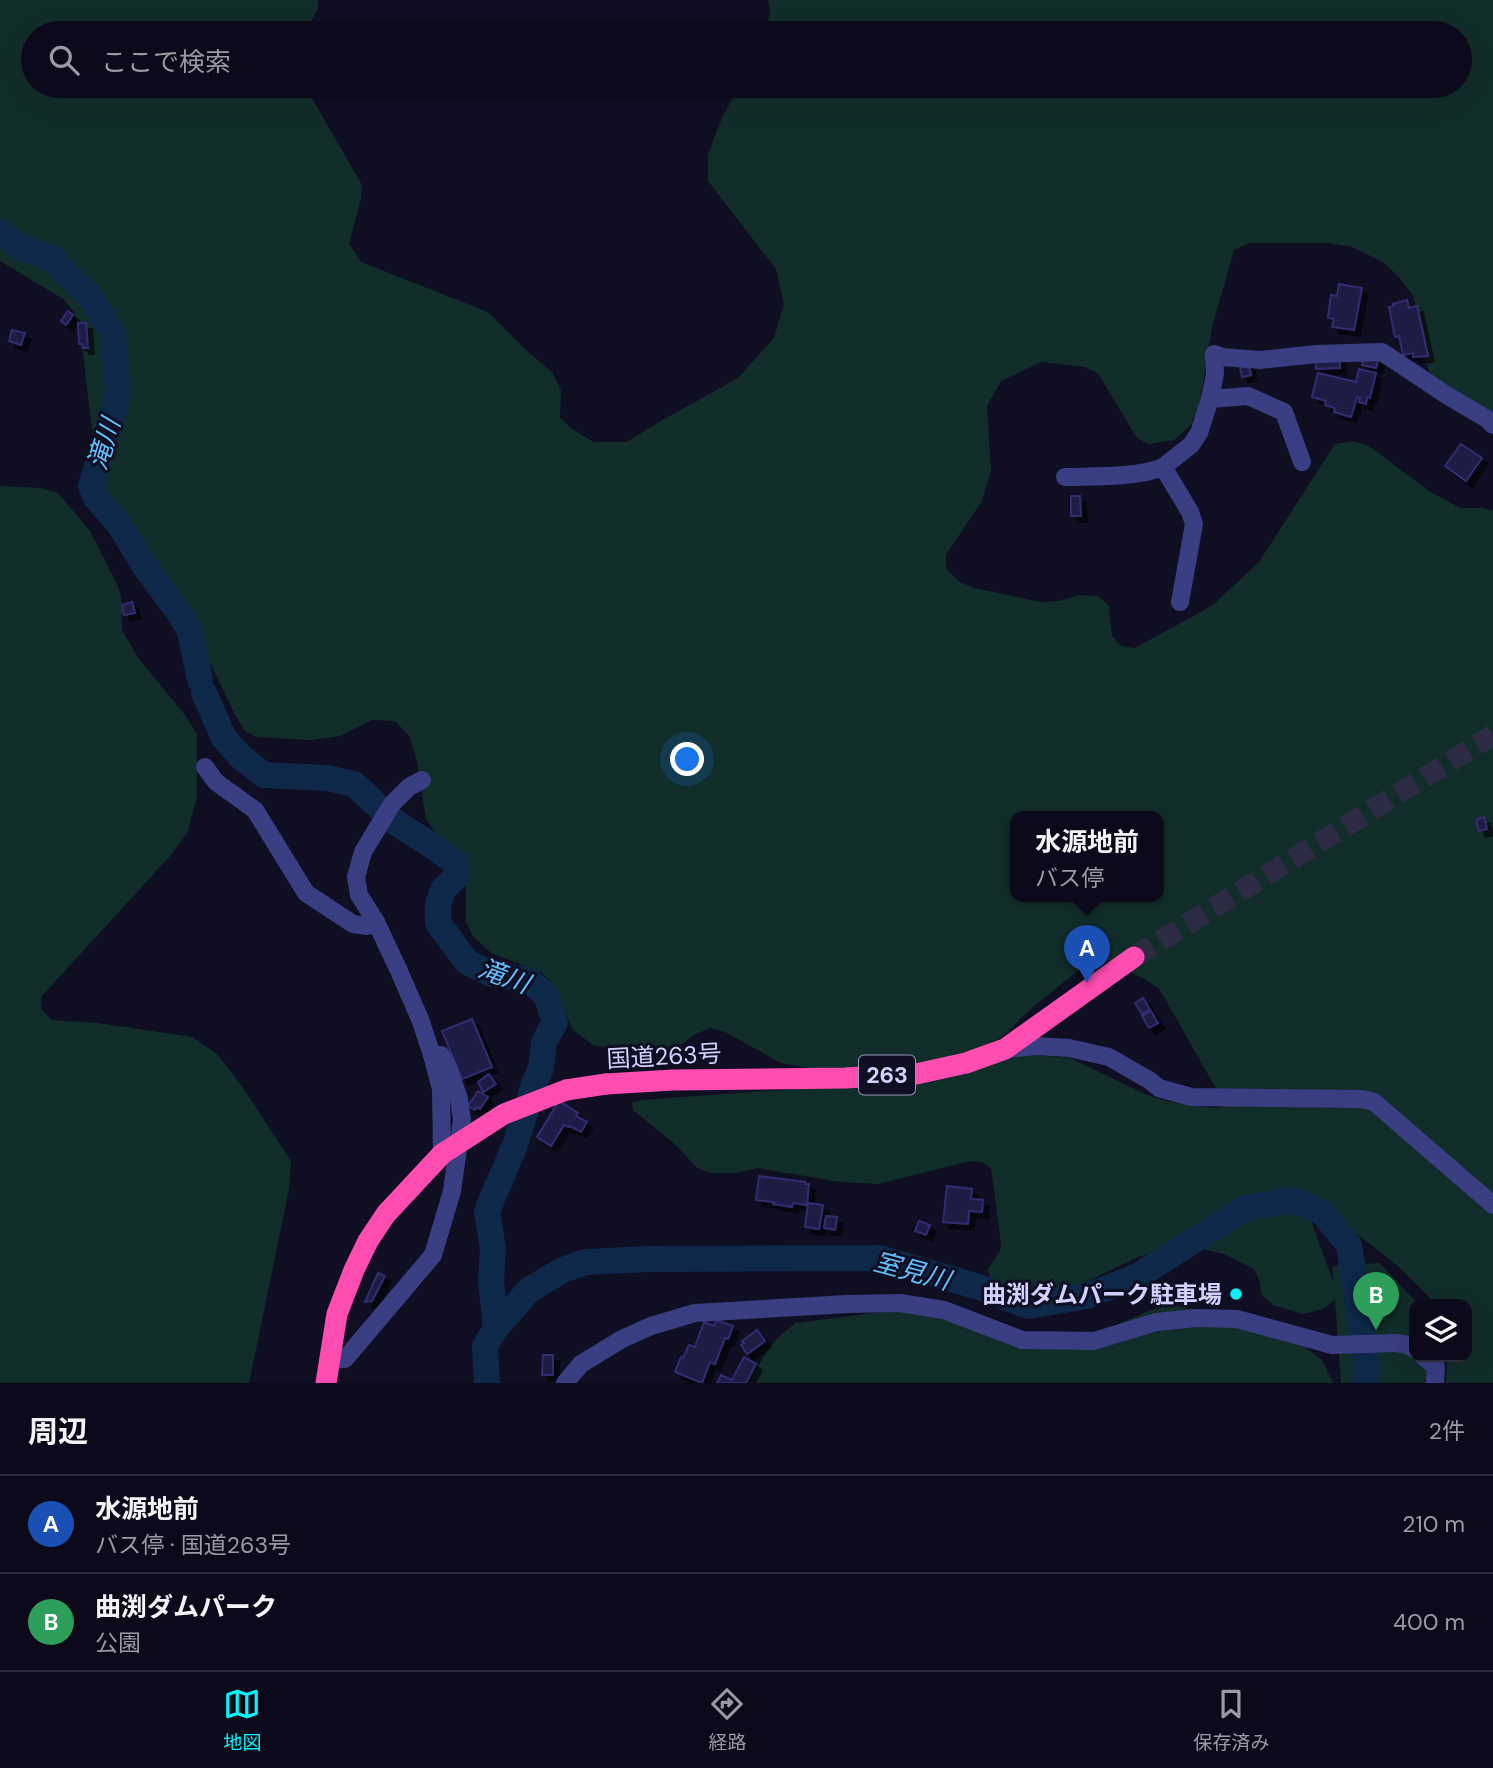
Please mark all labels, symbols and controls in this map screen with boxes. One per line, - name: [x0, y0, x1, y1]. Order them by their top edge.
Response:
- search box: [21, 21, 1472, 98]
- icon: search: [45, 41, 83, 79]
- text: ここで検索: [101, 45, 231, 79]
- water label: 滝川: [80, 411, 129, 474]
- your location: [670, 742, 704, 776]
- popup: [1010, 811, 1164, 902]
- text: 水源地前: [1035, 825, 1139, 859]
- text: バス停: [1035, 863, 1104, 893]
- pin: A: [1064, 925, 1110, 983]
- water label: 滝川: [474, 951, 537, 1002]
- street label: 国道263号: [606, 1038, 722, 1074]
- road number: 263: [859, 1056, 915, 1094]
- water label: 室見川: [870, 1244, 957, 1298]
- pin: B: [1353, 1272, 1399, 1330]
- place label: 曲渕ダムパーク駐車場: [982, 1279, 1222, 1310]
- marker: 曲渕ダムパーク駐車場: [1228, 1286, 1244, 1302]
- map controls: [1409, 1299, 1472, 1362]
- button: layers: [1409, 1299, 1472, 1362]
- text: 周辺: [28, 1412, 88, 1451]
- text: 2件: [1429, 1416, 1465, 1446]
- text: 水源地前: [95, 1492, 199, 1526]
- text: A: [43, 1509, 59, 1539]
- text: 210 m: [1402, 1509, 1465, 1539]
- text: バス停 · 国道263号: [95, 1530, 291, 1560]
- text: 曲渕ダムパーク: [95, 1590, 277, 1624]
- text: B: [44, 1607, 58, 1637]
- text: 400 m: [1393, 1607, 1465, 1637]
- text: 公園: [95, 1628, 141, 1658]
- tab: 地図: [223, 1685, 262, 1755]
- tab: 経路: [708, 1685, 747, 1755]
- tab: 保存済み: [1193, 1685, 1270, 1755]

